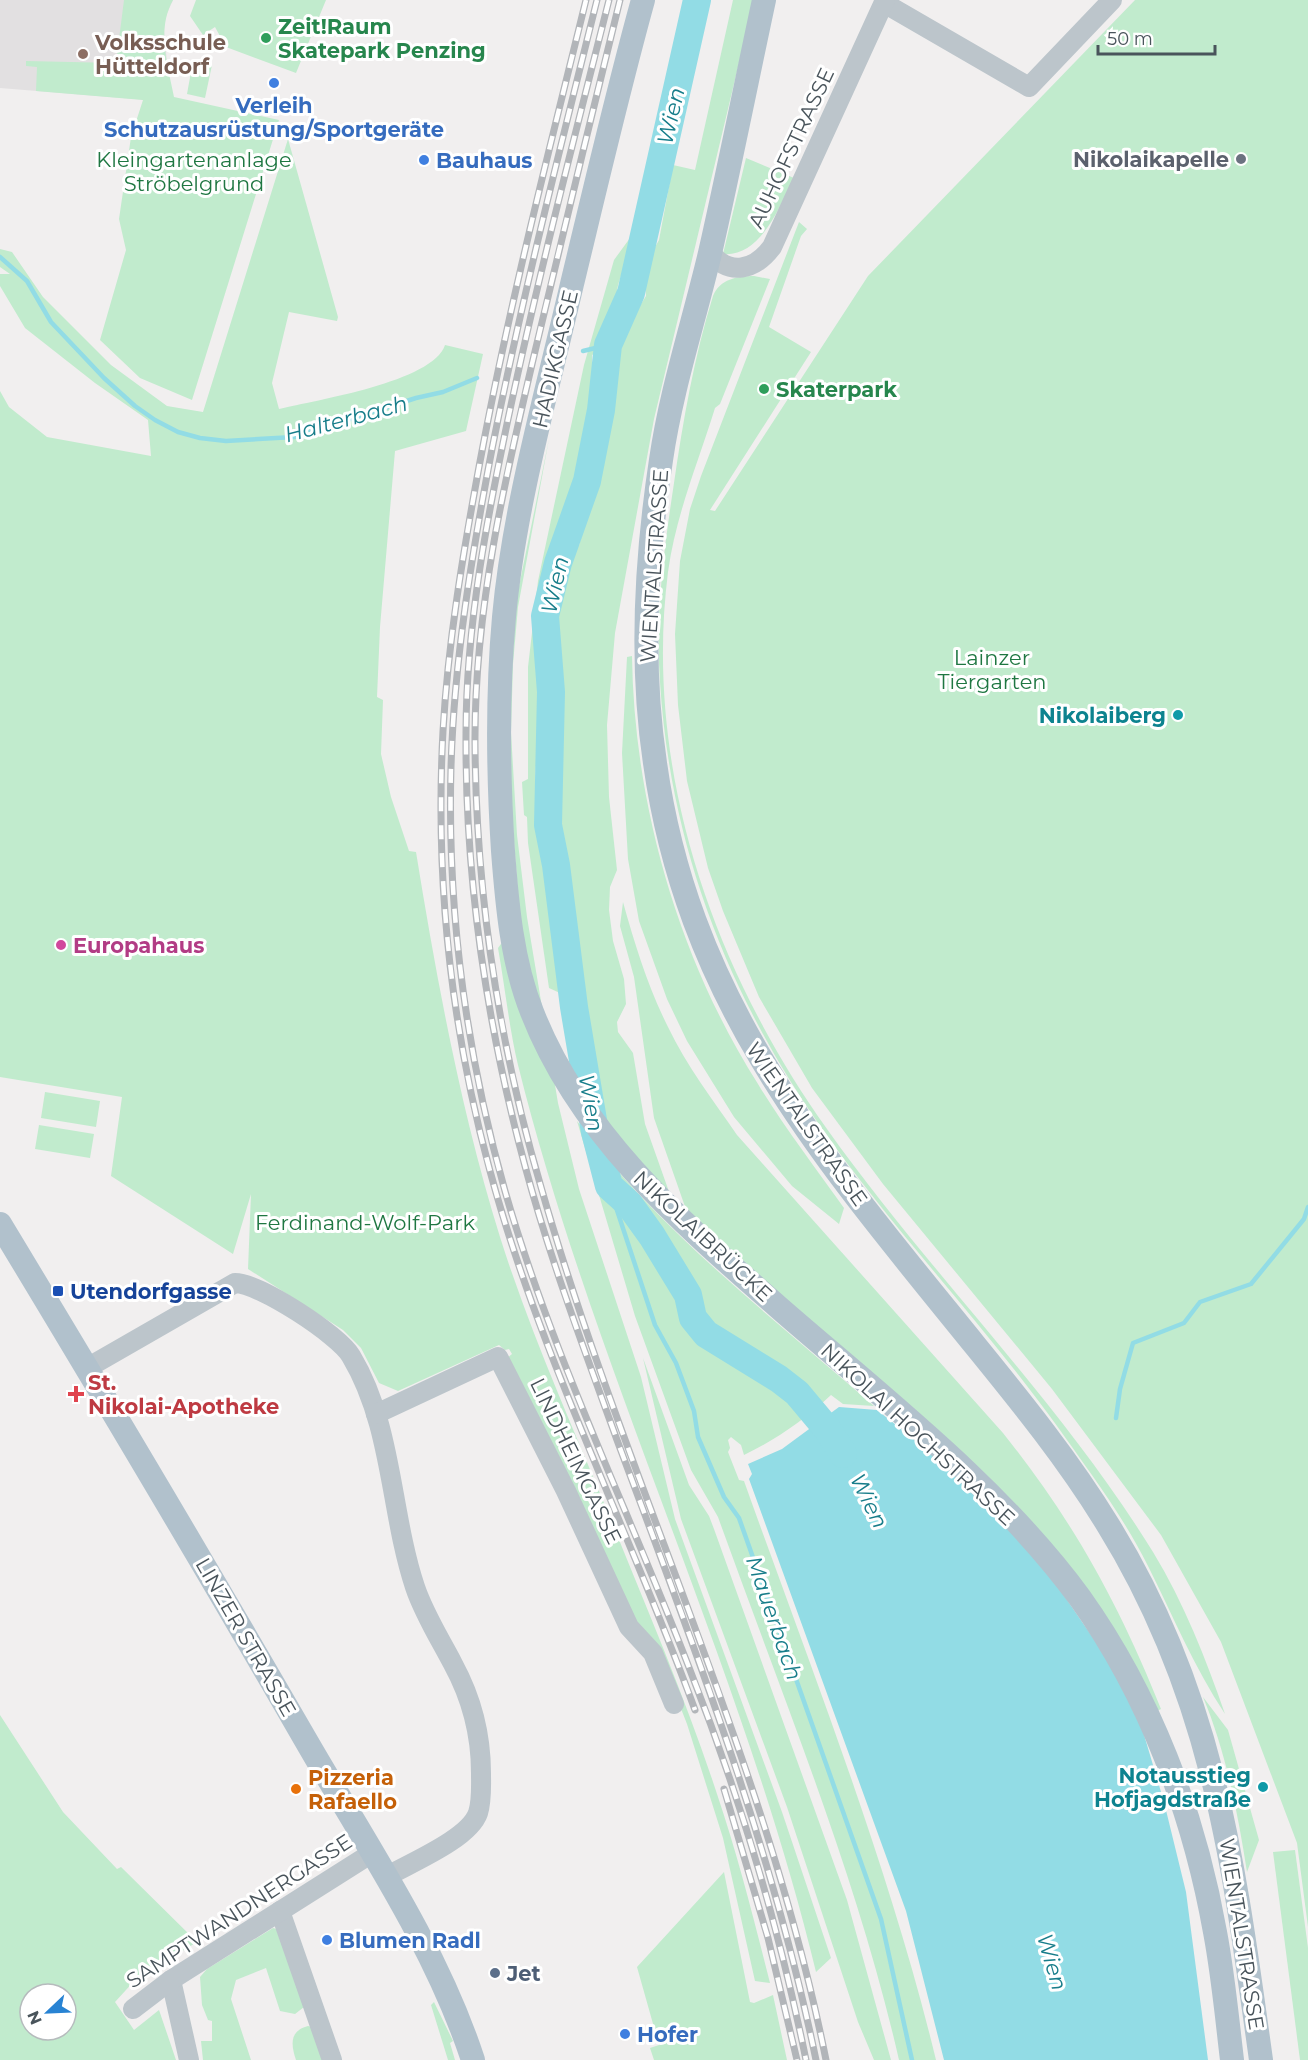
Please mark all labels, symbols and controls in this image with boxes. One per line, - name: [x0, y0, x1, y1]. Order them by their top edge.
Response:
- place label: Zeit!Raum Skatepark Penzing: [278, 14, 486, 63]
- scale bar: [1098, 18, 1215, 56]
- text: 50 m: [1107, 28, 1153, 50]
- place label: Volksschule Hütteldorf: [94, 30, 226, 79]
- marker: Zeit!Raum Skatepark Penzing: [259, 31, 273, 45]
- marker: Volksschule Hütteldorf: [76, 47, 90, 61]
- street label: AUHOFSTRASSE: [743, 64, 839, 232]
- marker: Verleih Schutzausrüstung/Sportgeräte: [267, 76, 281, 90]
- water label: Wien: [651, 85, 691, 147]
- place label: Verleih Schutzausrüstung/Sportgeräte: [104, 93, 444, 142]
- park label: Kleingartenanlage Ströbelgrund: [96, 147, 292, 196]
- place label: Nikolaikapelle: [1073, 147, 1229, 172]
- place label: Bauhaus: [436, 148, 533, 173]
- marker: Nikolaikapelle: [1234, 152, 1248, 166]
- marker: Bauhaus: [417, 153, 431, 167]
- street label: HADIKGASSE: [527, 287, 583, 431]
- place label: Skaterpark: [776, 377, 897, 402]
- marker: Skaterpark: [757, 382, 771, 396]
- water label: Halterbach: [282, 390, 410, 448]
- street label: WIENTALSTRASSE: [635, 468, 673, 664]
- water label: Wien: [535, 554, 575, 616]
- park label: Lainzer Tiergarten: [937, 645, 1047, 694]
- place label: Nikolaiberg: [1039, 703, 1166, 728]
- marker: Nikolaiberg: [1171, 708, 1185, 722]
- place label: Europahaus: [73, 933, 204, 958]
- marker: Europahaus: [54, 938, 68, 952]
- street label: WIENTALSTRASSE: [741, 1037, 873, 1211]
- water label: Wien: [573, 1072, 609, 1134]
- street label: NIKOLAIBRÜCKE: [628, 1165, 778, 1307]
- park label: Ferdinand-Wolf-Park: [255, 1210, 475, 1235]
- place label: Utendorfgasse: [70, 1279, 232, 1304]
- marker: Utendorfgasse: [51, 1284, 65, 1298]
- street label: NIKOLAI HOCHSTRASSE: [816, 1338, 1020, 1530]
- place label: St. Nikolai-Apotheke: [88, 1370, 279, 1419]
- street label: LINDHEIMGASSE: [525, 1374, 627, 1548]
- marker: St. Nikolai-Apotheke: [69, 1387, 83, 1401]
- water label: Wien: [844, 1469, 894, 1533]
- water label: Mauerbach: [740, 1552, 808, 1684]
- street label: LINZER STRASSE: [190, 1553, 302, 1721]
- place label: Notausstieg Hofjagdstraße: [1094, 1763, 1251, 1812]
- place label: Pizzeria Rafaello: [308, 1765, 397, 1814]
- marker: Notausstieg Hofjagdstraße: [1256, 1780, 1270, 1794]
- marker: Pizzeria Rafaello: [289, 1782, 303, 1796]
- street label: SAMPTWANDNERGASSE: [122, 1829, 356, 1993]
- street label: WIENTALSTRASSE: [1214, 1836, 1270, 2032]
- place label: Blumen Radl: [339, 1928, 481, 1953]
- water label: Wien: [1031, 1931, 1073, 1993]
- marker: Blumen Radl: [320, 1933, 334, 1947]
- place label: Jet: [506, 1961, 541, 1986]
- marker: Jet: [488, 1966, 502, 1980]
- north arrow: [18, 1982, 78, 2042]
- text: N: [23, 2008, 46, 2027]
- place label: Hofer: [637, 2022, 698, 2047]
- marker: Hofer: [618, 2027, 632, 2041]

